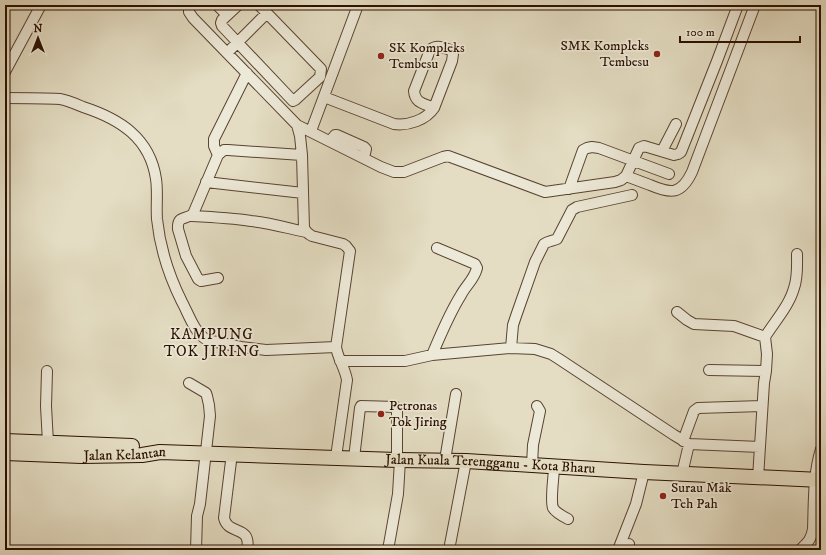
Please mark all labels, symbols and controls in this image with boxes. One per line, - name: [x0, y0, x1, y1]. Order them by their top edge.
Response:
- north arrow: [18, 18, 58, 58]
- scale bar: [680, 18, 800, 44]
- text: N: [33, 22, 43, 36]
- text: 100 m: [686, 25, 715, 40]
- place label: SMK Kompleks Tembesu: [560, 37, 649, 71]
- place label: SK Kompleks Tembesu: [389, 39, 465, 73]
- marker: SMK Kompleks Tembesu: [652, 49, 662, 59]
- marker: SK Kompleks Tembesu: [376, 51, 386, 61]
- district label: KAMPUNG TOK JIRING: [164, 325, 260, 361]
- place label: Petronas Tok Jiring: [389, 397, 447, 431]
- marker: Petronas Tok Jiring: [376, 409, 386, 419]
- street label: Jalan Kelantan: [82, 443, 167, 465]
- street label: Jalan Kuala Terengganu - Kota Bharu: [383, 451, 596, 478]
- place label: Surau Mak Teh Pah: [671, 479, 732, 513]
- marker: Surau Mak Teh Pah: [658, 491, 668, 501]

